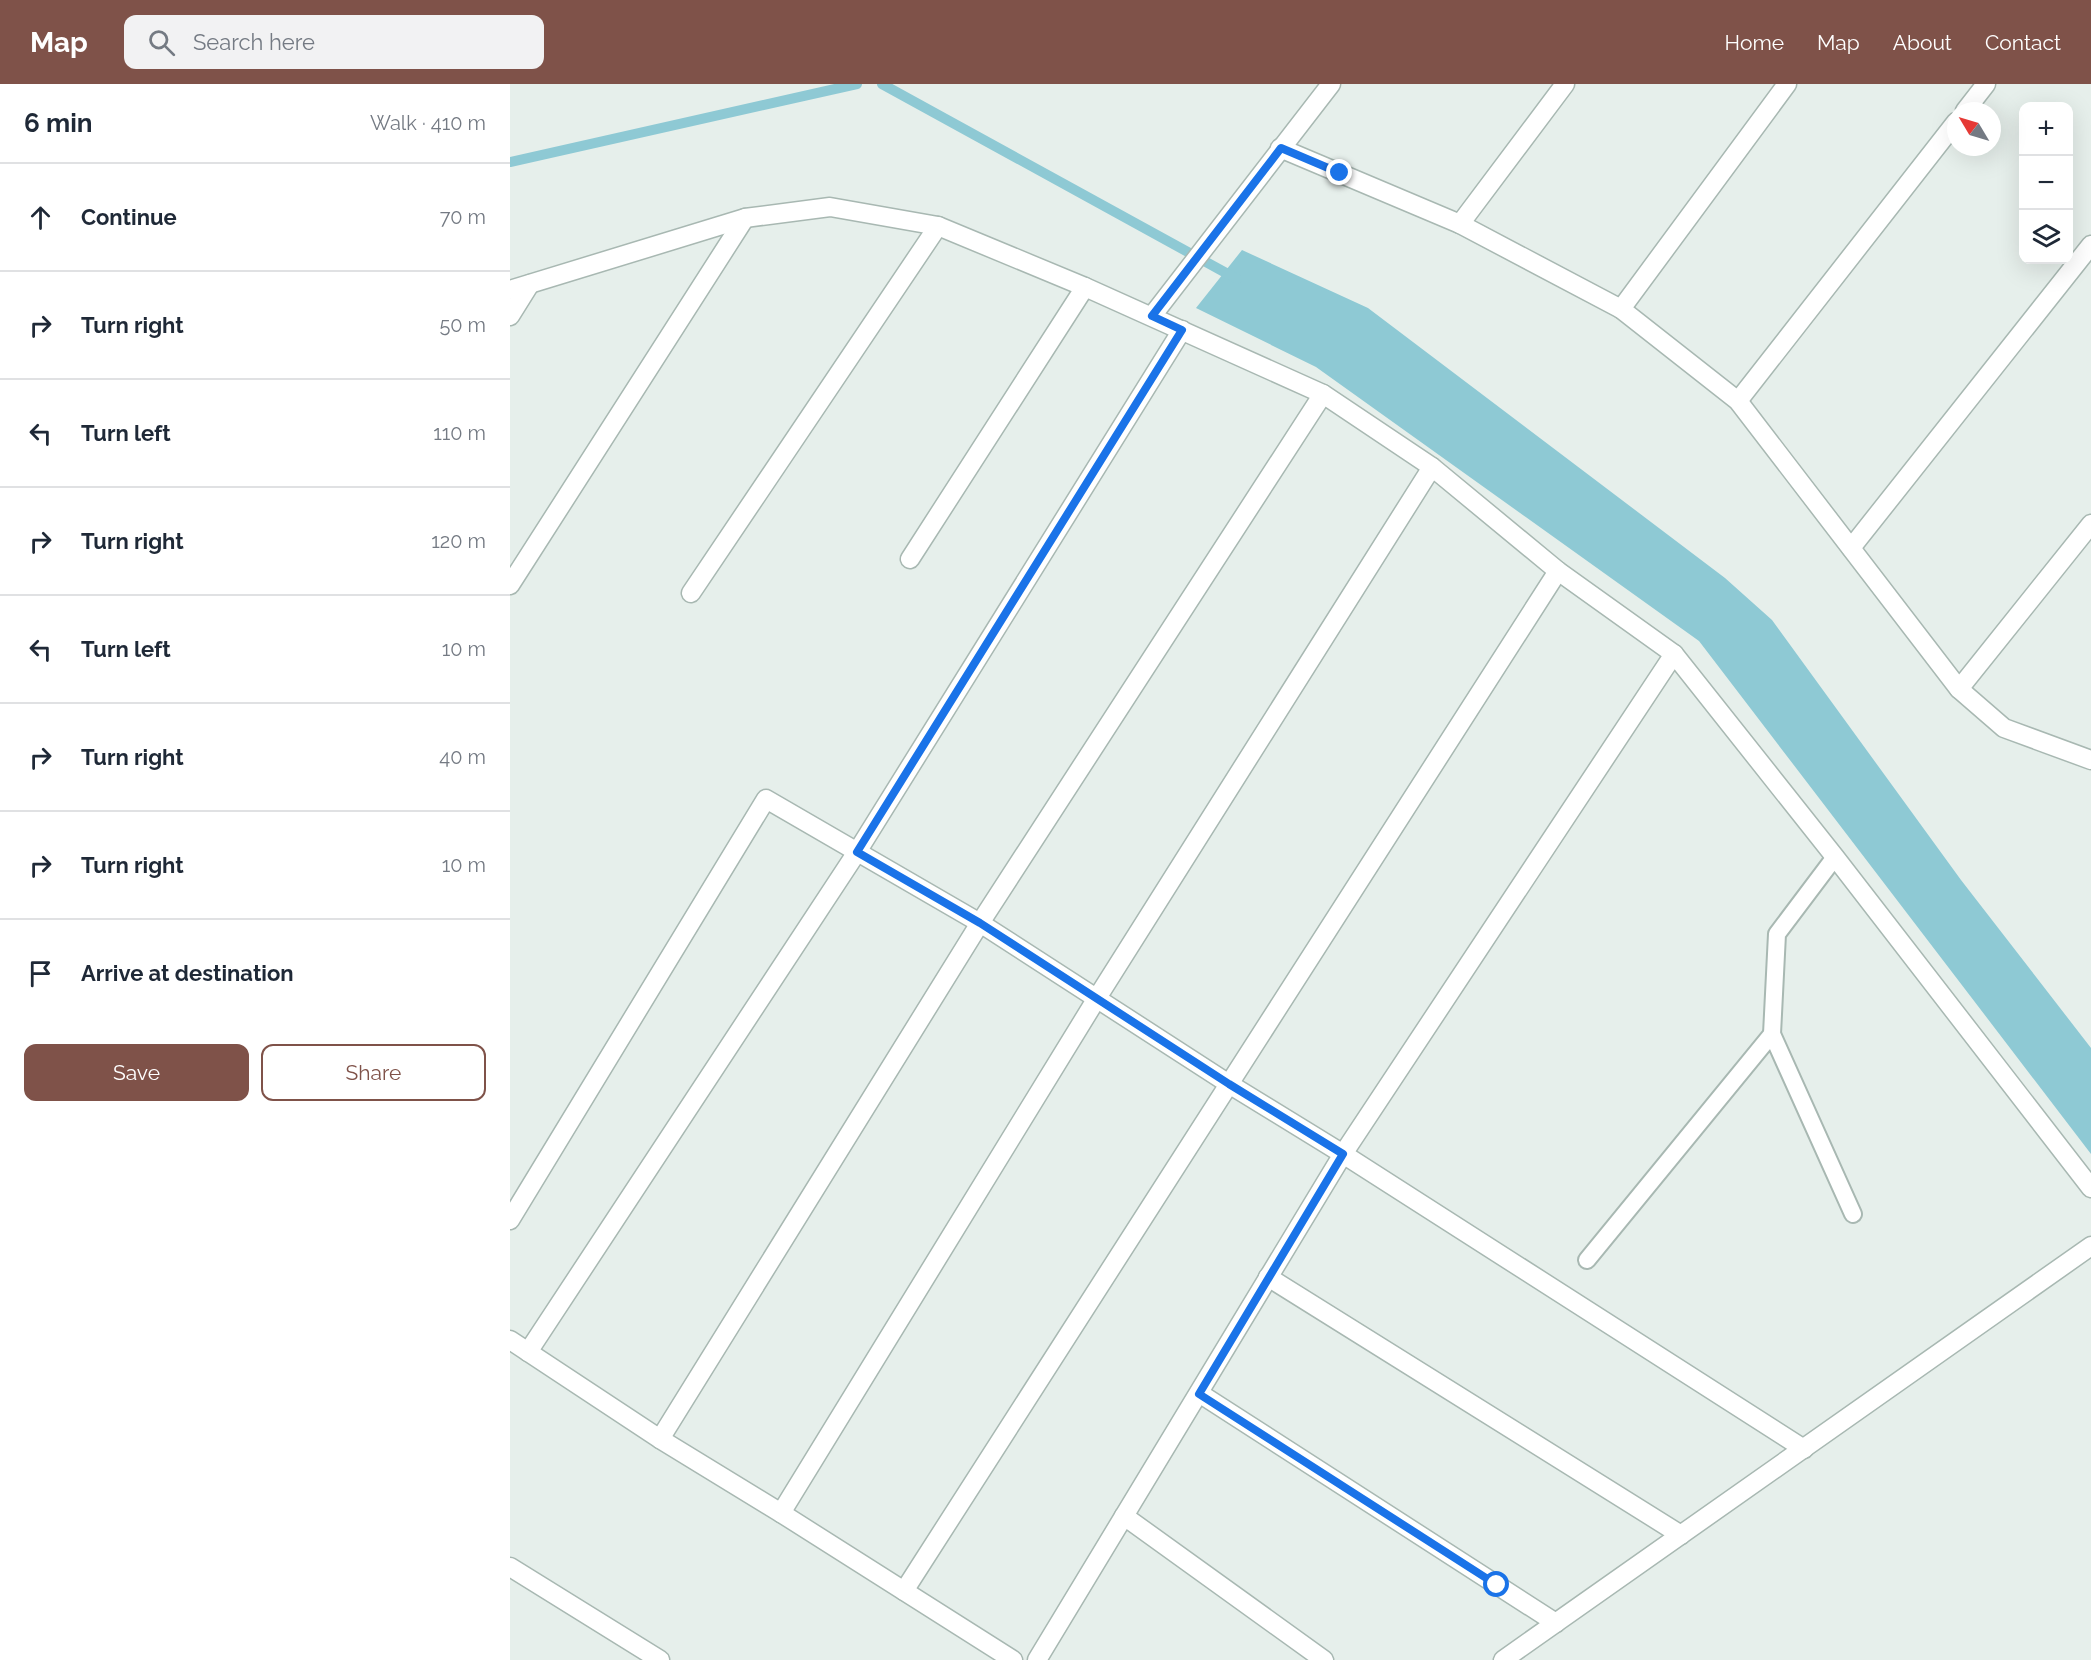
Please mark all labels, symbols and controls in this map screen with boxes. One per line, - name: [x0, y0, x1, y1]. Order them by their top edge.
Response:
- search box: [124, 15, 544, 69]
- text: Map: [30, 26, 88, 59]
- icon: search: [145, 26, 178, 59]
- text: Search here: [193, 29, 315, 55]
- text: Home: [1725, 30, 1784, 55]
- text: Map: [1817, 30, 1860, 55]
- text: About: [1893, 30, 1952, 55]
- text: Contact: [1985, 30, 2061, 55]
- north arrow: [1947, 102, 2001, 156]
- map controls: [2019, 102, 2073, 264]
- button: +: [2019, 102, 2073, 156]
- text: 6 min: [24, 108, 93, 138]
- text: Walk · 410 m: [370, 111, 486, 135]
- button: −: [2019, 156, 2073, 210]
- route end: [1326, 159, 1352, 185]
- icon: ahead: [24, 201, 57, 234]
- text: Continue: [81, 204, 177, 230]
- text: 70 m: [440, 205, 486, 229]
- button: layers: [2019, 210, 2073, 264]
- icon: right: [24, 309, 57, 342]
- text: Turn right: [81, 312, 184, 338]
- text: 50 m: [439, 313, 486, 337]
- icon: left: [24, 417, 57, 450]
- text: Turn left: [81, 420, 171, 446]
- text: 110 m: [433, 421, 486, 445]
- icon: right: [24, 525, 57, 558]
- text: Turn right: [81, 528, 184, 554]
- text: 120 m: [431, 529, 486, 553]
- icon: left: [24, 633, 57, 666]
- text: Turn left: [81, 636, 171, 662]
- text: 10 m: [442, 637, 486, 661]
- icon: right: [24, 741, 57, 774]
- text: Turn right: [81, 744, 184, 770]
- text: 40 m: [439, 745, 486, 769]
- icon: right: [24, 849, 57, 882]
- text: Turn right: [81, 852, 184, 878]
- text: 10 m: [442, 853, 486, 877]
- icon: arrive: [24, 957, 57, 990]
- text: Arrive at destination: [81, 960, 294, 986]
- button: Save: [24, 1044, 249, 1101]
- button: Share: [261, 1044, 486, 1101]
- route start: [1483, 1571, 1509, 1597]

